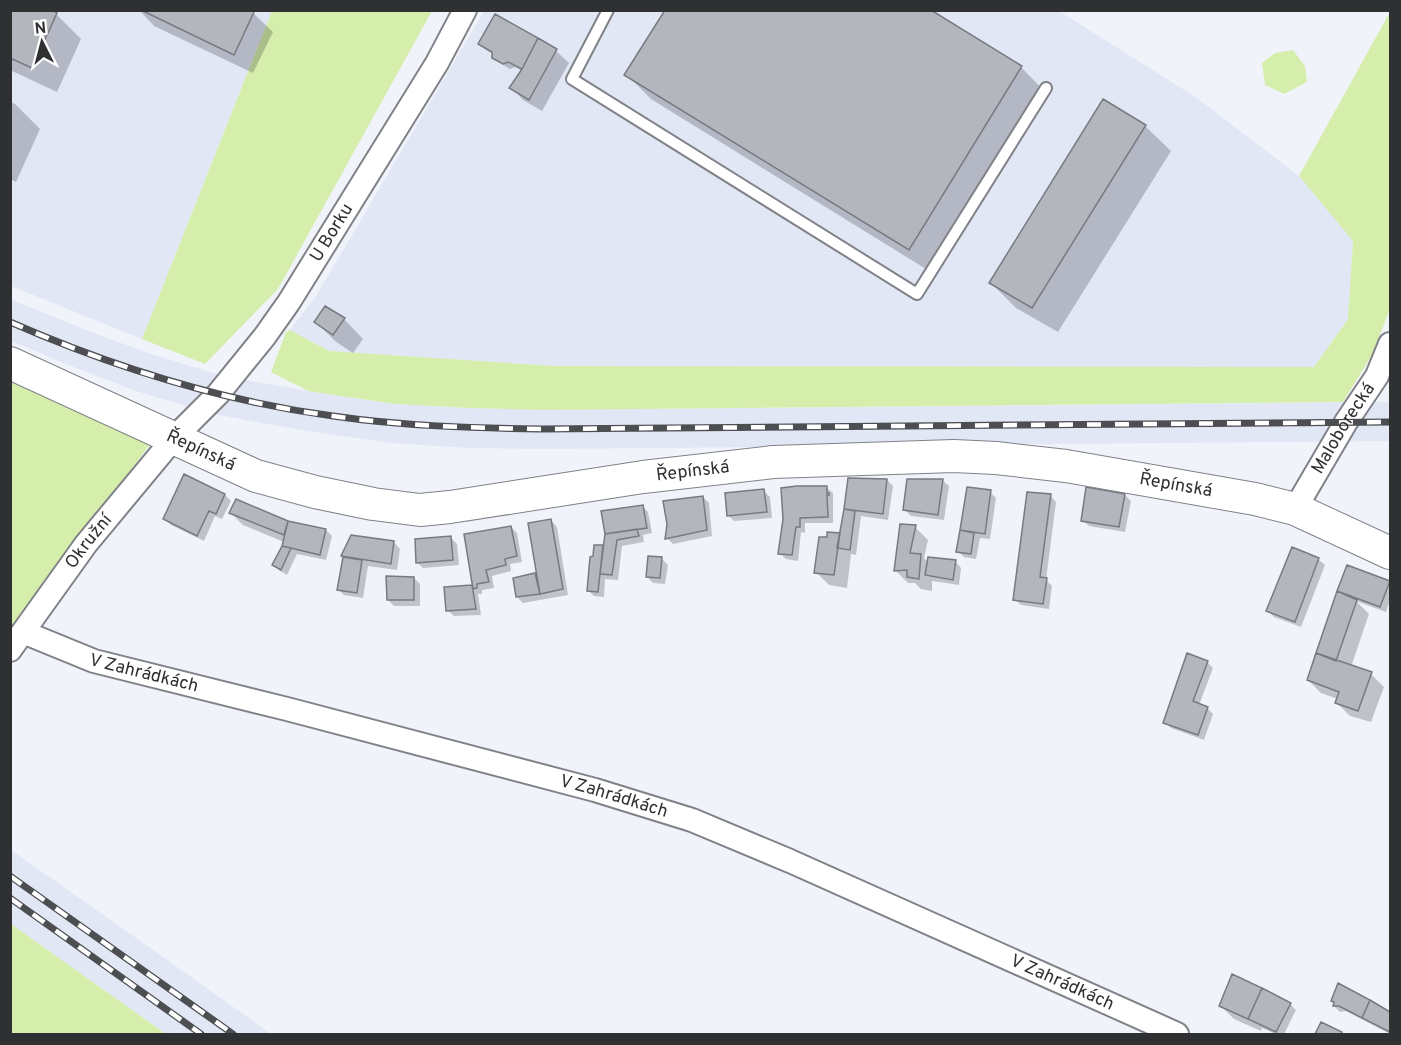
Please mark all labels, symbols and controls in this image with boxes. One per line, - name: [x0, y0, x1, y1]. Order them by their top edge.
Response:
- north arrow: [12, 12, 72, 72]
- text: N: [34, 19, 47, 40]
- street label: U Borku: [305, 199, 359, 267]
- street label: Maloborecká: [1307, 378, 1381, 478]
- street label: Řepínská: [163, 423, 239, 477]
- street label: Řepínská: [655, 456, 731, 487]
- street label: Řepínská: [1138, 466, 1214, 503]
- street label: Okružní: [60, 508, 118, 574]
- street label: V Zahrádkách: [87, 649, 201, 698]
- street label: V Zahrádkách: [557, 770, 671, 823]
- street label: V Zahrádkách: [1007, 949, 1118, 1016]

